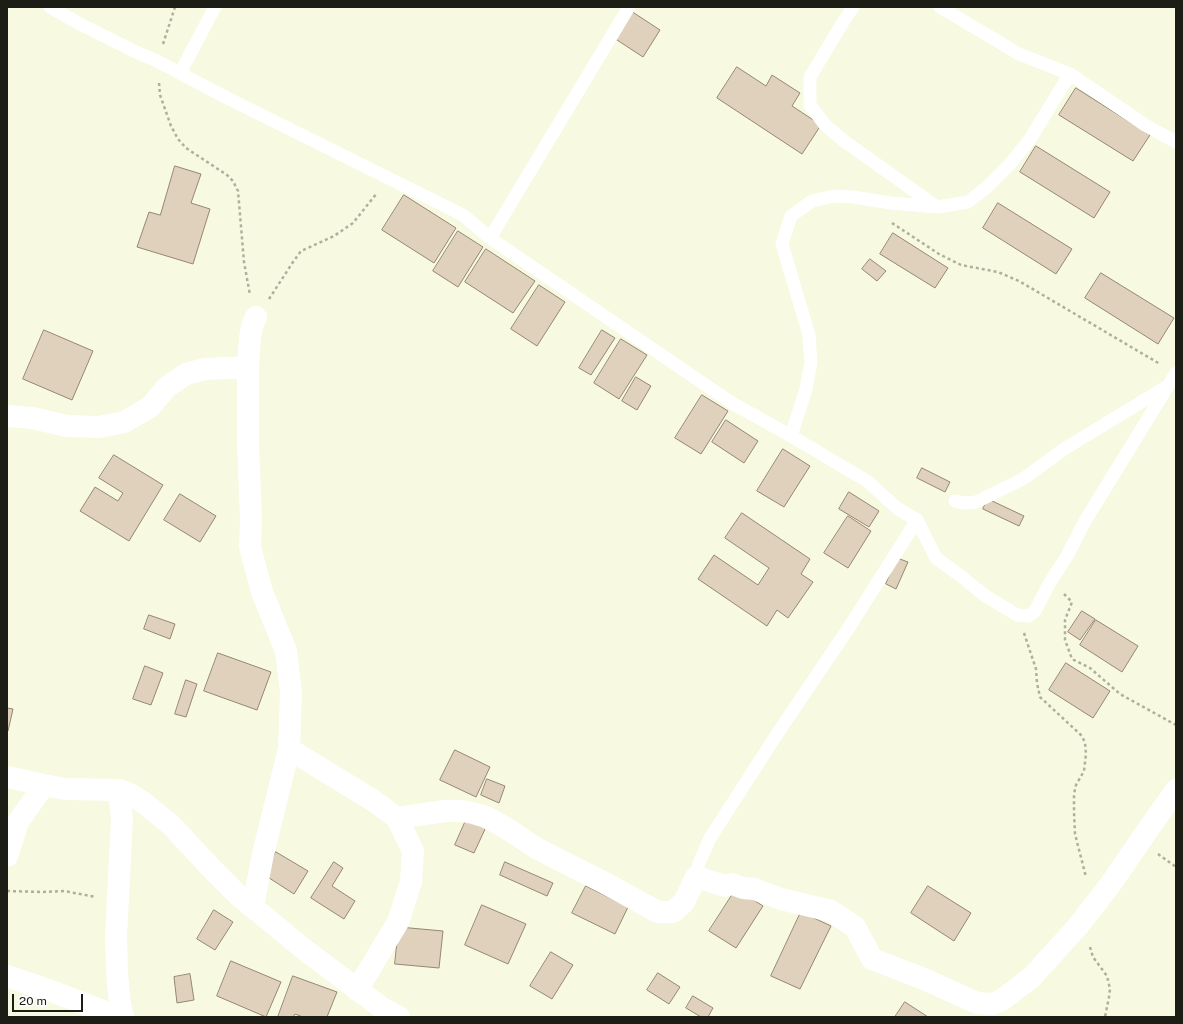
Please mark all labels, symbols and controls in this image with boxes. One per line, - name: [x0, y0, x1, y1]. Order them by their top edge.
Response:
- scale bar: [14, 986, 85, 1012]
- text: 20 m: [19, 994, 47, 1008]

